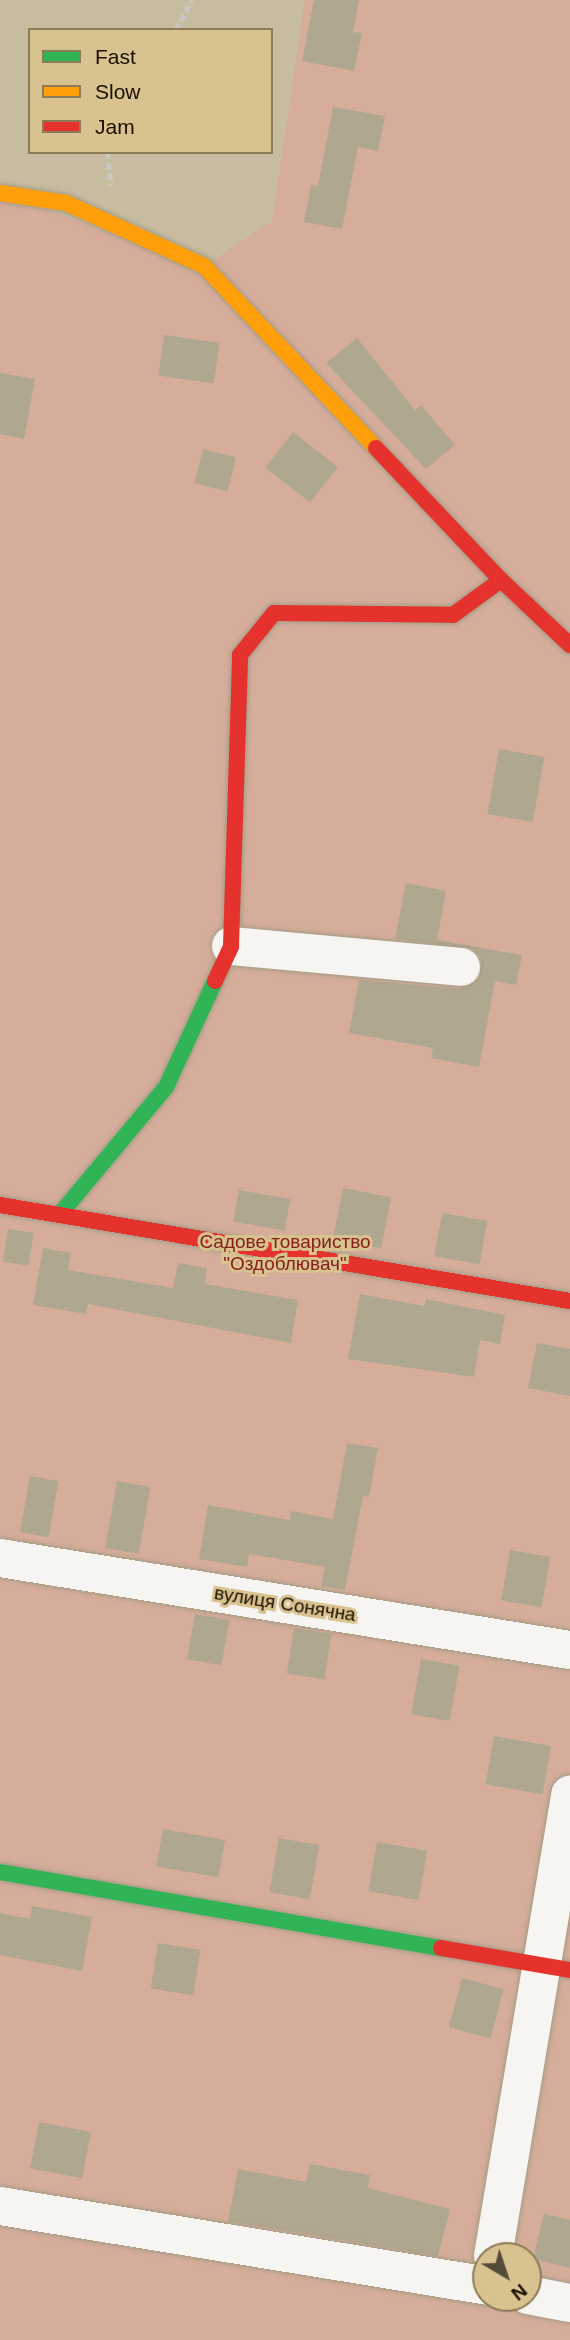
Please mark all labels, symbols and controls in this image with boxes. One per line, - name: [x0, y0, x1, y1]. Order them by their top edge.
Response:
- legend: [28, 28, 273, 154]
- text: Fast: [95, 45, 136, 68]
- text: Slow: [95, 80, 141, 103]
- text: Jam: [95, 115, 135, 138]
- park label: Садове товариство "Оздоблювач": [199, 1231, 371, 1275]
- street label: вулиця Сонячна: [213, 1582, 357, 1626]
- north arrow: [472, 2242, 542, 2312]
- text: N: [507, 2280, 531, 2305]

